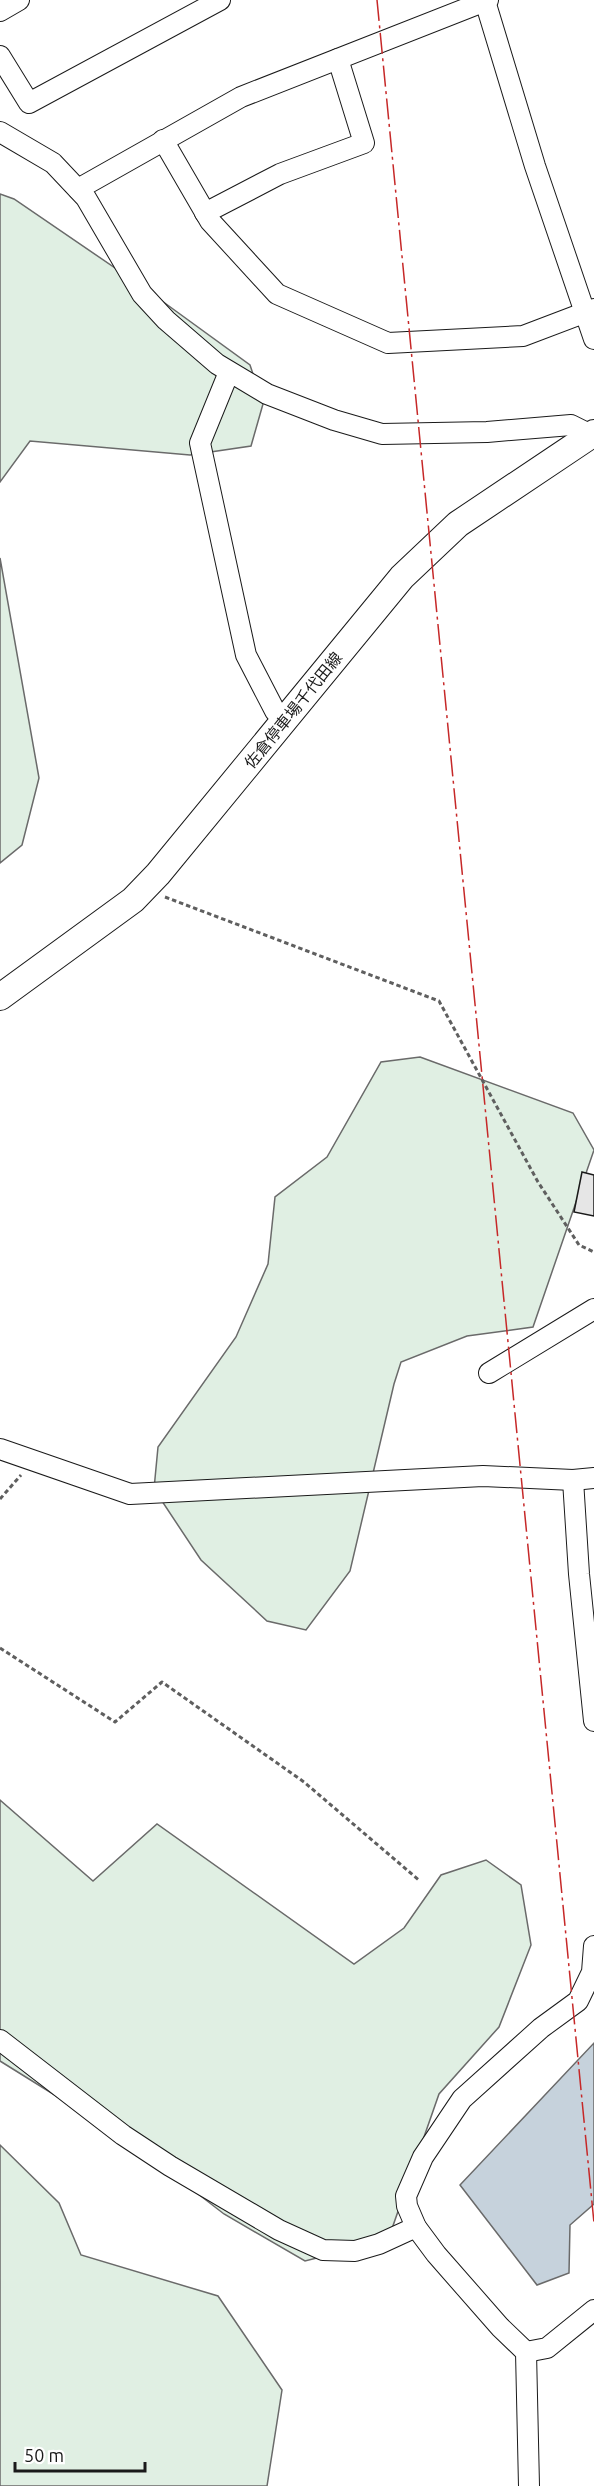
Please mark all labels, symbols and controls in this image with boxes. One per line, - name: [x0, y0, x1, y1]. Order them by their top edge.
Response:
- street label: 佐倉停車場千代田線: [241, 648, 345, 772]
- scale bar: [15, 2435, 146, 2473]
- text: 50 m: [24, 2445, 64, 2465]

